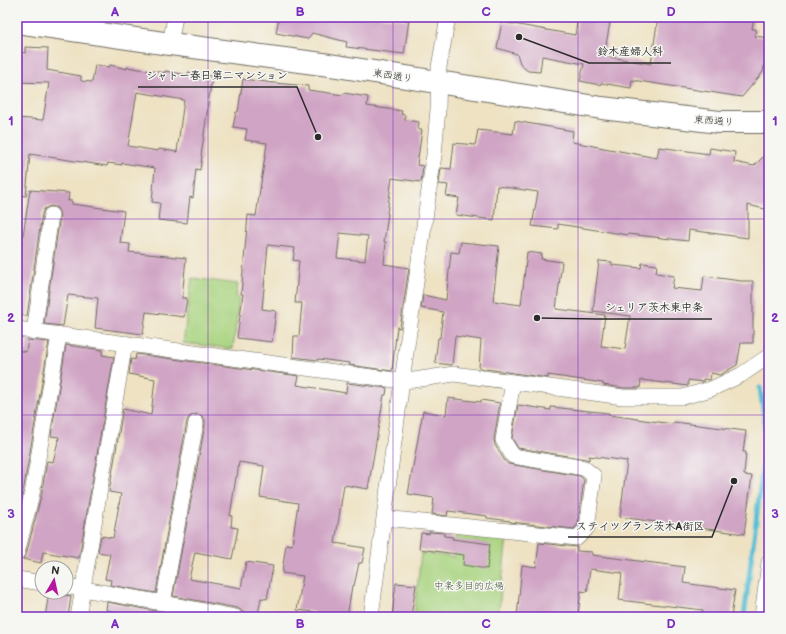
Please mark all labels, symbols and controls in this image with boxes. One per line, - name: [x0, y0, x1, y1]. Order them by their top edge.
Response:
- text: A: [110, 4, 119, 20]
- text: B: [295, 4, 305, 20]
- text: C: [481, 4, 491, 20]
- text: D: [666, 4, 676, 20]
- callout: 鈴木産婦人科: [589, 40, 671, 63]
- text: 鈴木産婦人科: [597, 45, 663, 58]
- callout: シャトー春日第二マンション: [138, 64, 297, 87]
- street label: 東西通り: [372, 67, 414, 85]
- text: シャトー春日第二マンション: [146, 69, 288, 82]
- text: 1: [8, 113, 14, 129]
- text: 1: [772, 113, 778, 129]
- street label: 東西通り: [694, 114, 734, 128]
- callout: シェリア茨木東中条: [597, 296, 712, 319]
- text: シェリア茨木東中条: [605, 301, 703, 314]
- text: 2: [7, 310, 15, 326]
- text: 2: [771, 310, 779, 326]
- text: 3: [7, 506, 15, 522]
- text: 3: [771, 506, 779, 522]
- callout: ステイツグラン茨木A街区: [568, 514, 712, 537]
- text: ステイツグラン茨木A街区: [576, 520, 704, 533]
- north arrow: [34, 560, 74, 600]
- text: N: [50, 564, 61, 578]
- park label: 中条多目的広場: [434, 580, 504, 592]
- text: A: [110, 616, 119, 632]
- text: B: [295, 616, 305, 632]
- text: C: [481, 616, 491, 632]
- text: D: [666, 616, 676, 632]

